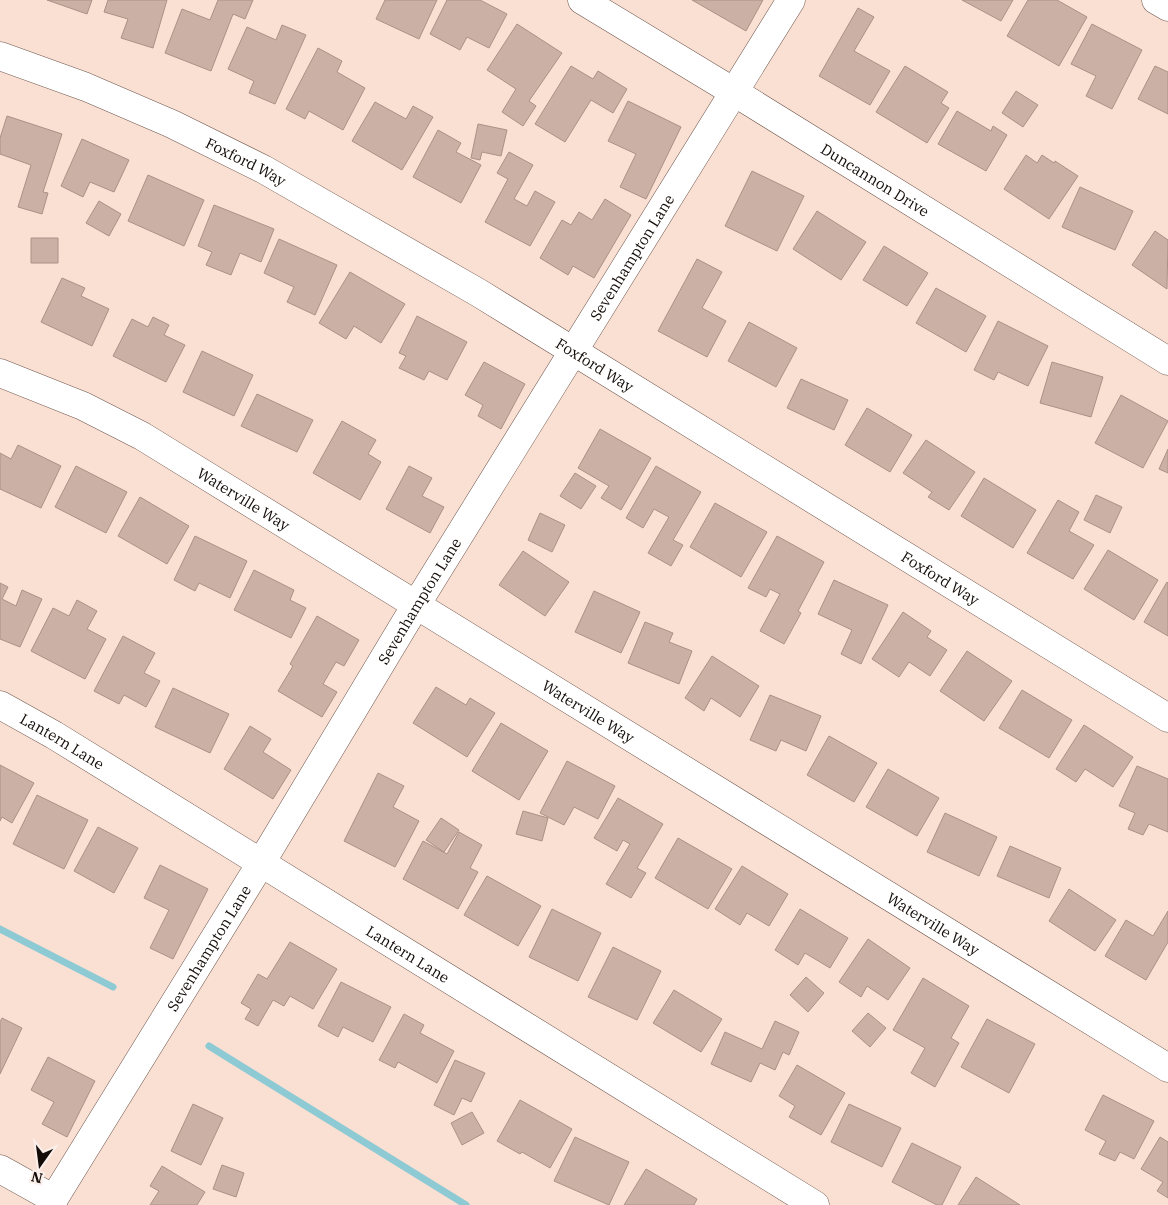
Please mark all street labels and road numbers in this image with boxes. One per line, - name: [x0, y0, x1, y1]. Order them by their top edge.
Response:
- street label: Foxford Way: [203, 133, 290, 190]
- street label: Duncannon Drive: [818, 139, 933, 220]
- street label: Sevenhampton Lane: [585, 191, 678, 324]
- street label: Foxford Way: [553, 333, 637, 396]
- street label: Waterville Way: [194, 463, 293, 534]
- street label: Sevenhampton Lane: [373, 534, 465, 668]
- street label: Foxford Way: [898, 547, 983, 609]
- street label: Waterville Way: [539, 675, 638, 747]
- street label: Lantern Lane: [17, 709, 108, 773]
- street label: Sevenhampton Lane: [162, 881, 255, 1015]
- street label: Waterville Way: [884, 888, 983, 959]
- street label: Lantern Lane: [363, 921, 453, 987]

